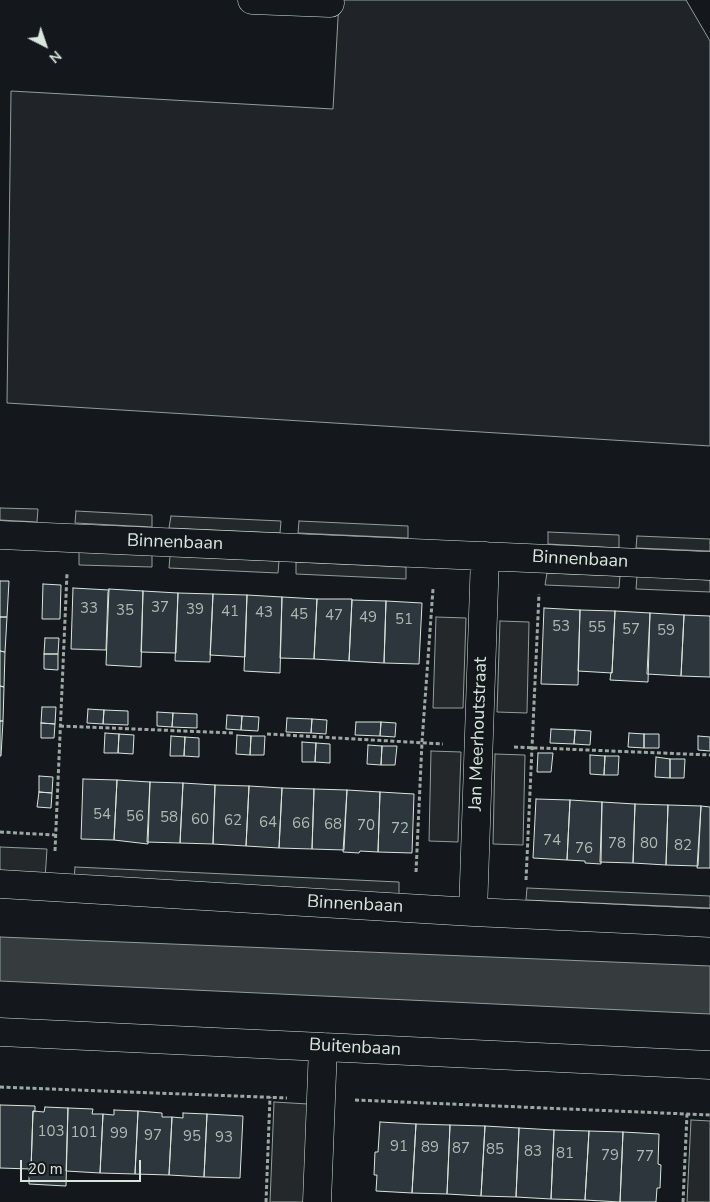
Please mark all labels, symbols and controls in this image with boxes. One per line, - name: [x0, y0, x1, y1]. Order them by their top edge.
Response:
- north arrow: [20, 20, 70, 70]
- text: N: [45, 46, 65, 67]
- street label: Binnenbaan: [126, 531, 224, 555]
- street label: Binnenbaan: [531, 547, 629, 573]
- house number: 37: [151, 599, 169, 617]
- house number: 33: [80, 600, 98, 618]
- house number: 39: [186, 601, 204, 619]
- house number: 35: [116, 602, 134, 620]
- house number: 41: [221, 603, 239, 621]
- house number: 43: [255, 604, 273, 622]
- house number: 45: [290, 606, 308, 624]
- house number: 47: [325, 607, 343, 625]
- house number: 49: [359, 609, 377, 627]
- house number: 51: [395, 611, 413, 629]
- house number: 53: [552, 618, 570, 636]
- house number: 55: [588, 619, 606, 637]
- house number: 57: [622, 621, 640, 639]
- house number: 59: [657, 622, 675, 640]
- street label: Jan Meerhoutstraat: [466, 656, 492, 812]
- house number: 54: [93, 806, 111, 824]
- house number: 56: [126, 808, 144, 826]
- house number: 58: [160, 809, 178, 827]
- house number: 60: [191, 811, 209, 829]
- house number: 62: [224, 812, 242, 830]
- house number: 64: [259, 814, 277, 832]
- house number: 66: [292, 815, 310, 833]
- house number: 68: [324, 816, 342, 834]
- house number: 70: [357, 817, 375, 835]
- house number: 72: [391, 820, 409, 838]
- house number: 74: [543, 832, 561, 850]
- house number: 78: [608, 835, 626, 853]
- house number: 80: [640, 835, 658, 853]
- house number: 82: [674, 837, 692, 855]
- house number: 76: [575, 840, 593, 858]
- street label: Binnenbaan: [306, 892, 404, 918]
- street label: Buitenbaan: [308, 1035, 402, 1061]
- house number: 103: [38, 1123, 64, 1141]
- house number: 101: [71, 1124, 97, 1142]
- house number: 99: [110, 1125, 128, 1143]
- house number: 97: [144, 1127, 162, 1145]
- house number: 95: [183, 1128, 201, 1146]
- house number: 93: [215, 1129, 233, 1147]
- house number: 91: [390, 1138, 408, 1156]
- house number: 89: [421, 1139, 439, 1157]
- house number: 87: [452, 1140, 470, 1158]
- house number: 85: [486, 1141, 504, 1159]
- house number: 83: [524, 1143, 542, 1161]
- house number: 81: [556, 1145, 574, 1163]
- house number: 79: [601, 1147, 619, 1165]
- house number: 77: [636, 1148, 654, 1166]
- scale bar: [22, 1150, 144, 1182]
- text: 20 m: [28, 1159, 63, 1179]

